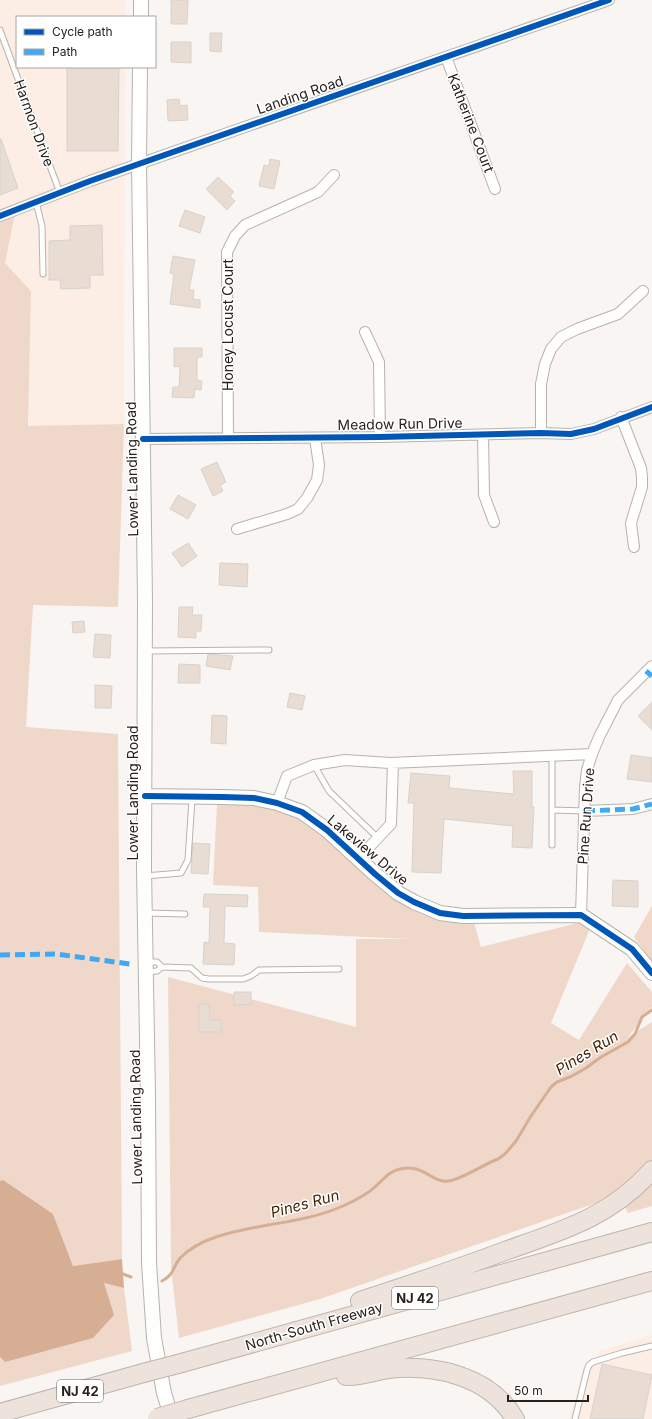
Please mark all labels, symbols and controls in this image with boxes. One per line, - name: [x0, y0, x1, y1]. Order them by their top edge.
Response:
- legend: [16, 16, 156, 68]
- text: Cycle path: [52, 24, 113, 39]
- text: Path: [52, 44, 77, 59]
- street label: Katherine Court: [445, 71, 498, 175]
- street label: Landing Road: [254, 72, 345, 117]
- street label: Harmon Drive: [11, 77, 58, 169]
- street label: Honey Locust Court: [219, 258, 236, 391]
- street label: Lower Landing Road: [122, 401, 141, 537]
- street label: Meadow Run Drive: [337, 414, 463, 433]
- street label: Lower Landing Road: [124, 725, 141, 861]
- street label: Pine Run Drive: [574, 767, 597, 865]
- street label: Lakeview Drive: [324, 811, 412, 888]
- water label: Pines Run: [552, 1026, 622, 1079]
- street label: Lower Landing Road: [126, 1049, 145, 1185]
- water label: Pines Run: [268, 1185, 341, 1222]
- road number: NJ 42: [392, 1287, 438, 1309]
- street label: North-South Freeway: [243, 1298, 385, 1353]
- scale bar: [508, 1377, 588, 1403]
- road number: NJ 42: [57, 1380, 103, 1402]
- text: 50 m: [514, 1383, 543, 1398]

